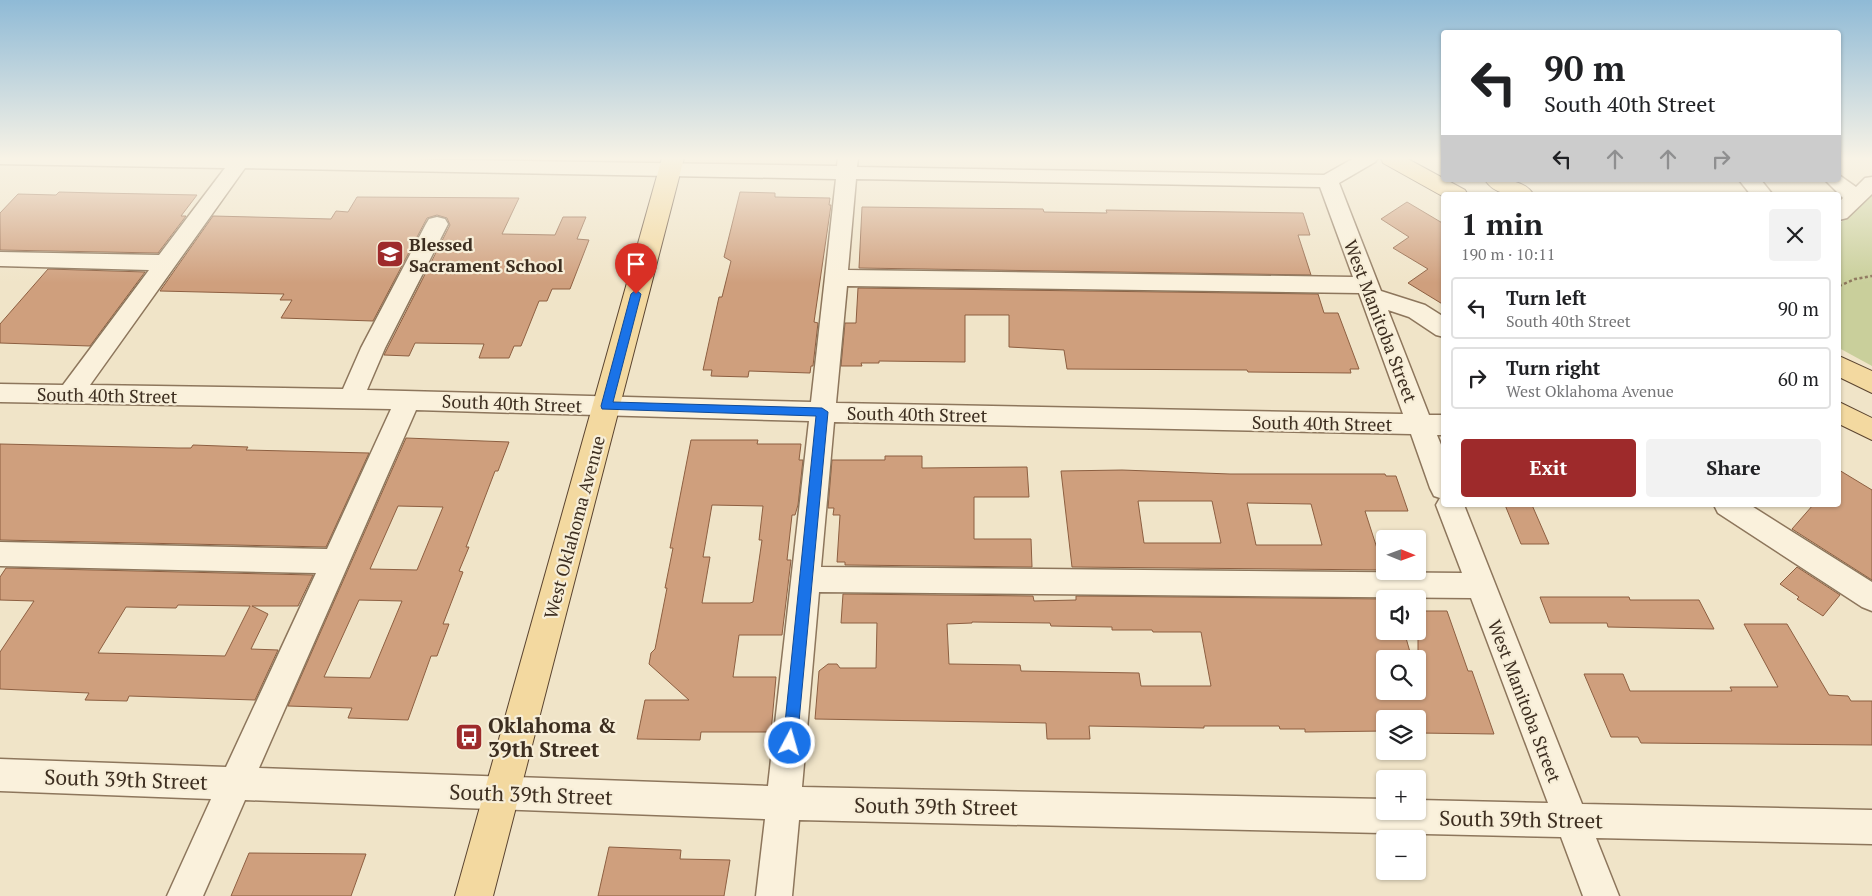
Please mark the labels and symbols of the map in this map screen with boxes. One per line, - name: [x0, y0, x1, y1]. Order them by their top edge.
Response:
- place label: Blessed Sacrament School: [409, 232, 563, 277]
- street label: West Manitoba Street: [1339, 236, 1423, 406]
- school or university icon: Blessed Sacrament School: [375, 239, 405, 269]
- pin: [615, 243, 657, 294]
- street label: South 40th Street: [37, 382, 178, 408]
- street label: South 40th Street: [441, 389, 583, 417]
- street label: South 40th Street: [847, 401, 988, 427]
- street label: South 40th Street: [1252, 410, 1393, 436]
- street label: West Oklahoma Avenue: [538, 433, 610, 621]
- north arrow: [1376, 530, 1426, 580]
- street label: West Manitoba Street: [1483, 616, 1567, 786]
- place label: Oklahoma & 39th Street: [488, 711, 616, 763]
- position arrow: [763, 716, 815, 768]
- bus stop icon: Oklahoma & 39th Street: [454, 722, 484, 752]
- street label: South 39th Street: [44, 762, 209, 796]
- street label: South 39th Street: [449, 777, 614, 811]
- street label: South 39th Street: [854, 791, 1018, 821]
- street label: South 39th Street: [1439, 804, 1603, 834]

